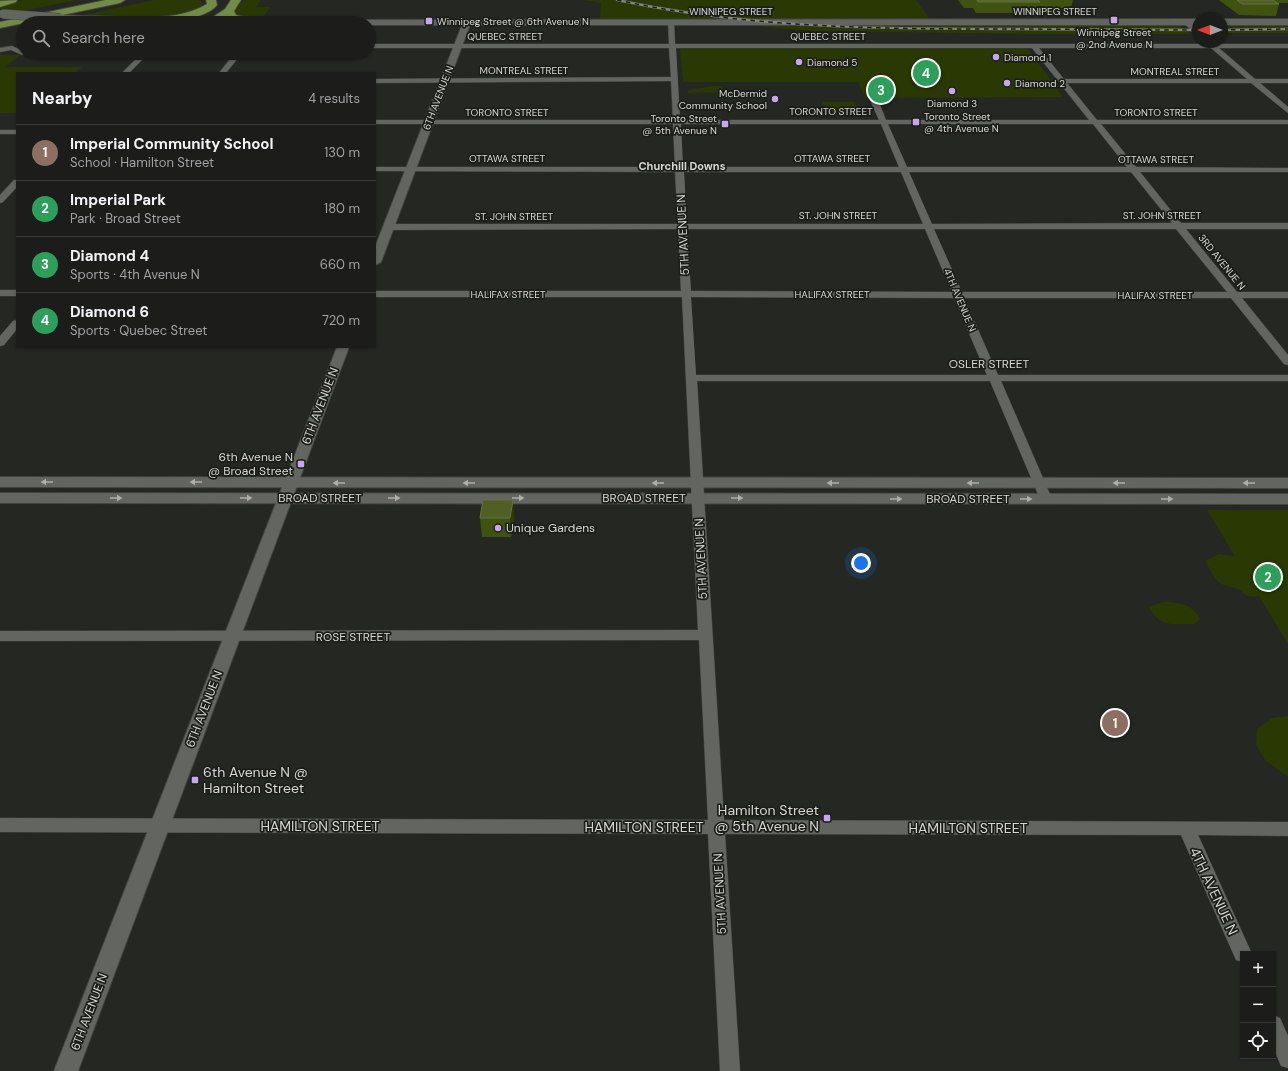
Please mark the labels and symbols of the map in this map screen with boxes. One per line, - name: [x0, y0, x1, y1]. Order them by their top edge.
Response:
- street label: WINNIPEG STREET: [689, 5, 773, 18]
- street label: WINNIPEG STREET: [1013, 5, 1097, 18]
- north arrow: [1192, 12, 1228, 48]
- place label: Winnipeg Street @ 6th Avenue N: [437, 15, 589, 28]
- marker: Winnipeg Street @ 2nd Avenue N: [1109, 15, 1119, 25]
- marker: Winnipeg Street @ 6th Avenue N: [424, 16, 434, 26]
- place label: Winnipeg Street @ 2nd Avenue N: [1076, 26, 1152, 51]
- street label: QUEBEC STREET: [467, 30, 543, 43]
- street label: QUEBEC STREET: [790, 30, 866, 43]
- place label: Diamond 1: [1004, 51, 1051, 64]
- marker: Diamond 1: [991, 52, 1001, 62]
- place label: Diamond 5: [807, 56, 857, 69]
- marker: Diamond 5: [794, 57, 804, 67]
- pin: 4: [913, 58, 939, 88]
- street label: 6TH AVENUE N: [420, 64, 456, 132]
- street label: MONTREAL STREET: [480, 64, 569, 77]
- street label: MONTREAL STREET: [1131, 65, 1220, 78]
- pin: 3: [868, 75, 894, 105]
- place label: Diamond 2: [1015, 77, 1065, 90]
- marker: Diamond 2: [1002, 78, 1012, 88]
- marker: Diamond 3: [947, 86, 957, 96]
- place label: McDermid Community School: [679, 87, 767, 112]
- marker: McDermid Community School: [770, 94, 780, 104]
- place label: Diamond 3: [927, 97, 977, 110]
- street label: TORONTO STREET: [789, 105, 873, 118]
- street label: TORONTO STREET: [465, 106, 549, 119]
- street label: TORONTO STREET: [1114, 106, 1198, 119]
- place label: Toronto Street @ 4th Avenue N: [924, 110, 999, 135]
- place label: Toronto Street @ 5th Avenue N: [642, 112, 717, 137]
- marker: Toronto Street @ 4th Avenue N: [911, 117, 921, 127]
- marker: Toronto Street @ 5th Avenue N: [720, 119, 730, 129]
- street label: OTTAWA STREET: [469, 152, 545, 165]
- street label: OTTAWA STREET: [794, 152, 870, 165]
- street label: OTTAWA STREET: [1118, 153, 1194, 166]
- district label: Churchill Downs: [638, 159, 726, 173]
- street label: 5TH AVENUE N: [673, 194, 693, 276]
- street label: ST. JOHN STREET: [799, 209, 878, 222]
- street label: ST. JOHN STREET: [1123, 209, 1202, 222]
- street label: ST. JOHN STREET: [475, 210, 554, 223]
- street label: 3RD AVENUE N: [1196, 231, 1249, 293]
- street label: 4TH AVENUE N: [941, 266, 979, 334]
- street label: HALIFAX STREET: [470, 288, 546, 301]
- street label: HALIFAX STREET: [794, 288, 870, 301]
- street label: HALIFAX STREET: [1117, 289, 1193, 302]
- street label: OSLER STREET: [949, 356, 1030, 372]
- street label: 6TH AVENUE N: [298, 365, 342, 447]
- place label: 6th Avenue N @ Broad Street: [208, 449, 293, 479]
- marker: 6th Avenue N @ Broad Street: [296, 459, 306, 469]
- one-way arrow: [40, 479, 53, 485]
- one-way arrow: [189, 479, 202, 485]
- one-way arrow: [332, 480, 345, 486]
- one-way arrow: [462, 480, 475, 486]
- one-way arrow: [651, 480, 664, 486]
- one-way arrow: [826, 480, 839, 486]
- one-way arrow: [966, 480, 979, 486]
- one-way arrow: [1112, 480, 1125, 486]
- one-way arrow: [1242, 480, 1255, 486]
- street label: BROAD STREET: [278, 490, 362, 506]
- street label: BROAD STREET: [602, 490, 686, 506]
- street label: BROAD STREET: [926, 491, 1010, 507]
- one-way arrow: [110, 495, 123, 501]
- one-way arrow: [240, 495, 253, 501]
- one-way arrow: [388, 495, 401, 501]
- one-way arrow: [512, 495, 525, 501]
- one-way arrow: [731, 495, 744, 501]
- one-way arrow: [890, 496, 903, 502]
- one-way arrow: [1020, 496, 1033, 502]
- one-way arrow: [1161, 496, 1174, 502]
- street label: 5TH AVENUE N: [691, 518, 711, 600]
- place label: Unique Gardens: [506, 520, 595, 536]
- marker: Unique Gardens: [493, 523, 503, 533]
- your location: [851, 553, 871, 573]
- pin: 2: [1255, 562, 1281, 592]
- street label: ROSE STREET: [316, 629, 390, 645]
- street label: 6TH AVENUE N: [182, 668, 226, 750]
- pin: 1: [1102, 708, 1128, 738]
- place label: 6th Avenue N @ Hamilton Street: [203, 763, 308, 797]
- marker: 6th Avenue N @ Hamilton Street: [190, 775, 200, 785]
- place label: Hamilton Street @ 5th Avenue N: [714, 801, 819, 835]
- marker: Hamilton Street @ 5th Avenue N: [822, 813, 832, 823]
- street label: HAMILTON STREET: [260, 817, 380, 835]
- street label: HAMILTON STREET: [584, 818, 704, 836]
- street label: HAMILTON STREET: [908, 819, 1028, 837]
- street label: 4TH AVENUE N: [1186, 844, 1242, 938]
- street label: 5TH AVENUE N: [710, 853, 730, 935]
- street label: 6TH AVENUE N: [67, 971, 111, 1053]

